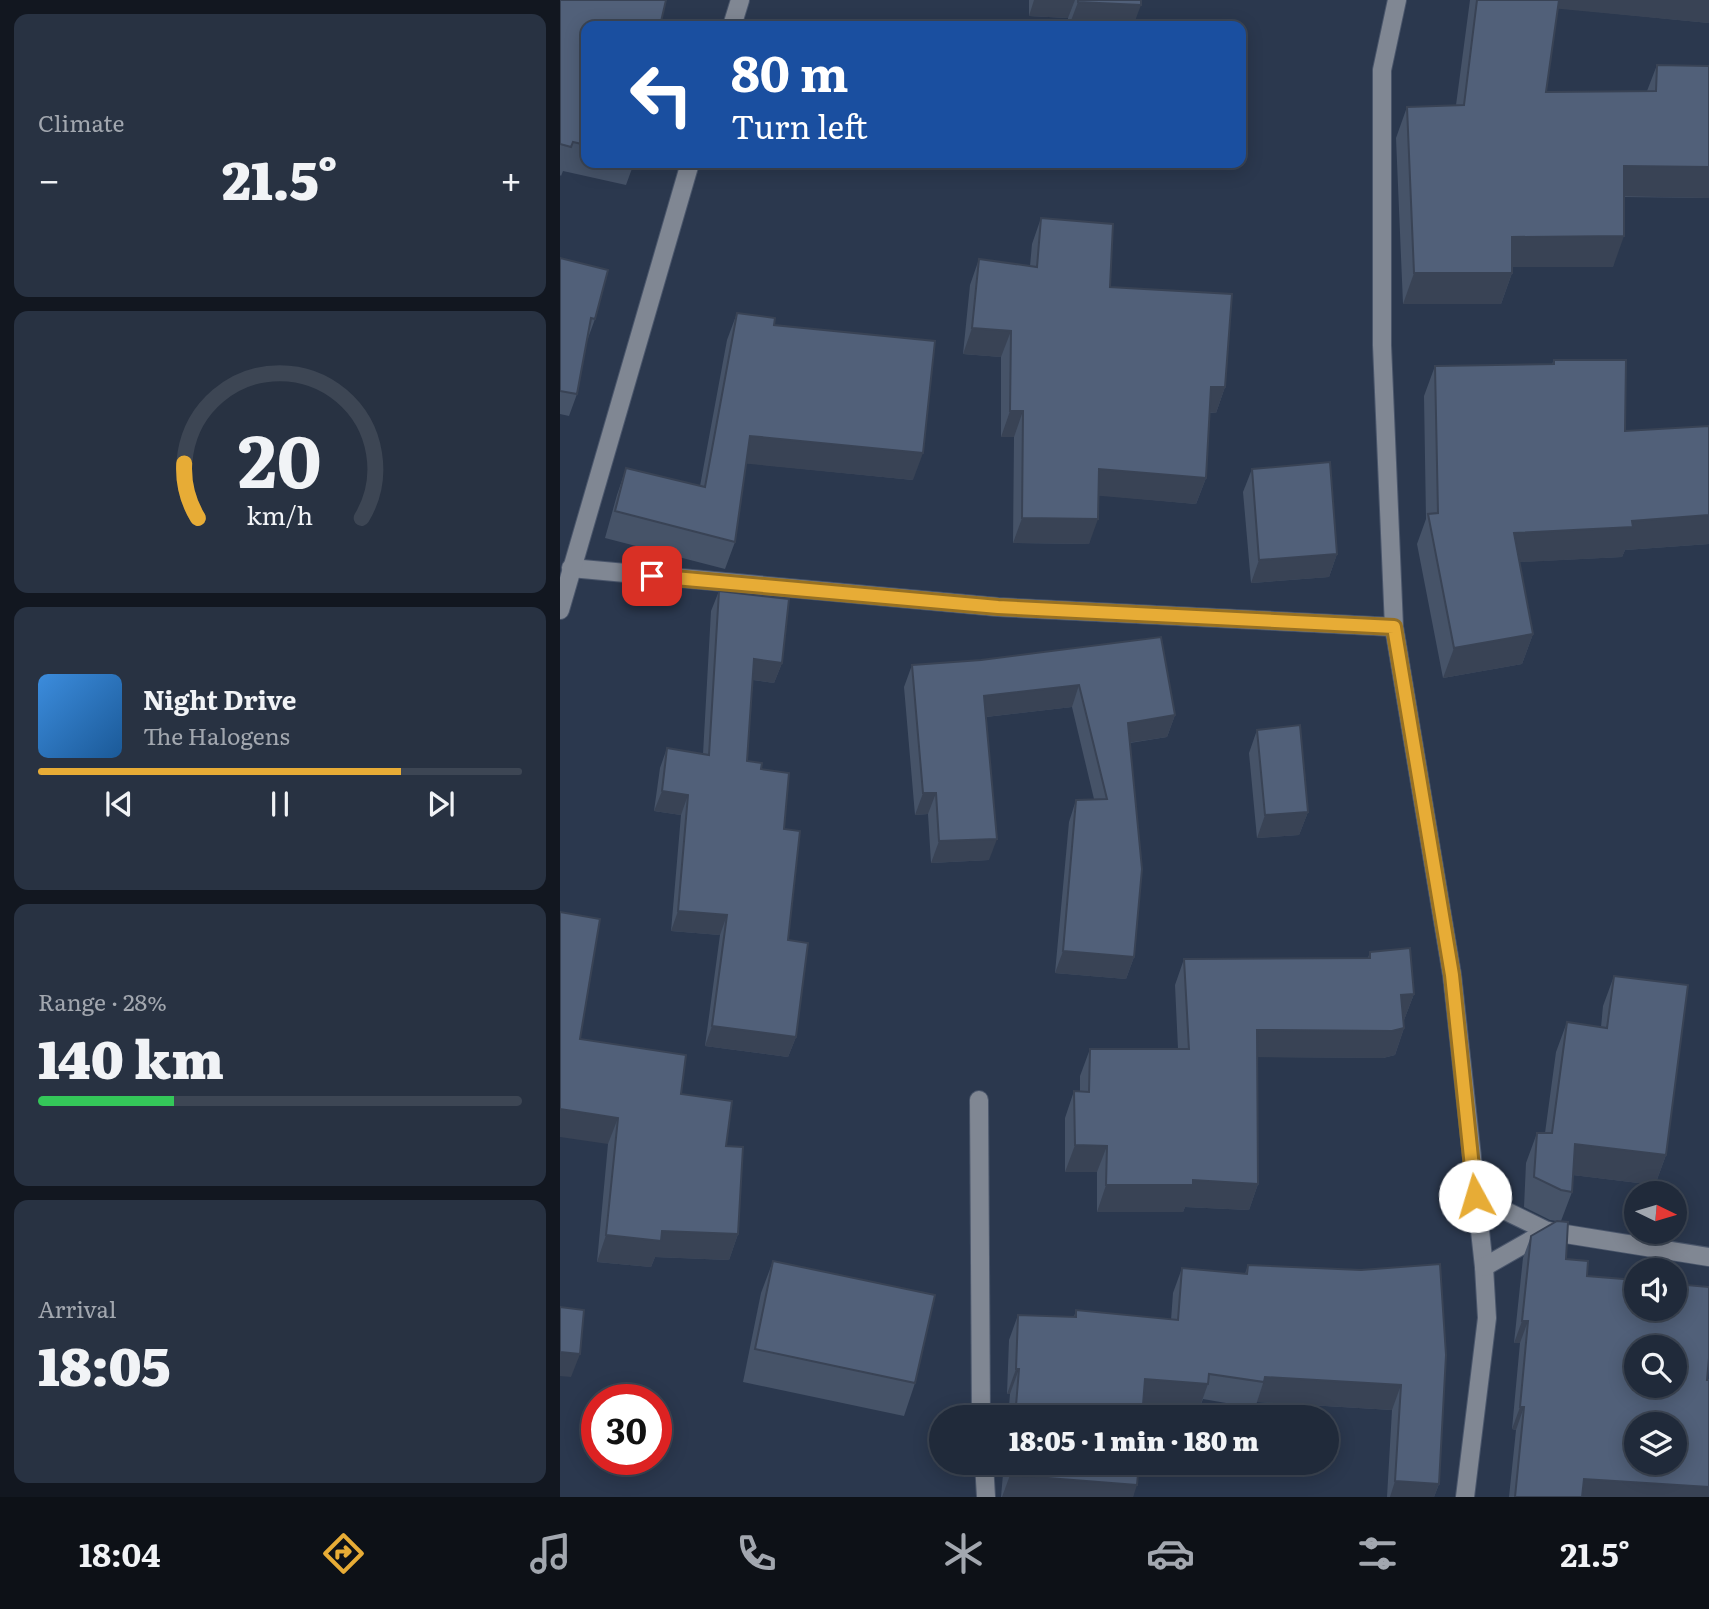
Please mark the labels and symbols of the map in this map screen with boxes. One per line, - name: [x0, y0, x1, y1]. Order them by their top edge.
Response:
- pin: [622, 546, 682, 606]
- position arrow: [1438, 1159, 1512, 1233]
- north arrow: [1624, 1181, 1687, 1244]
- speed limit sign: 30: [581, 1384, 672, 1475]

